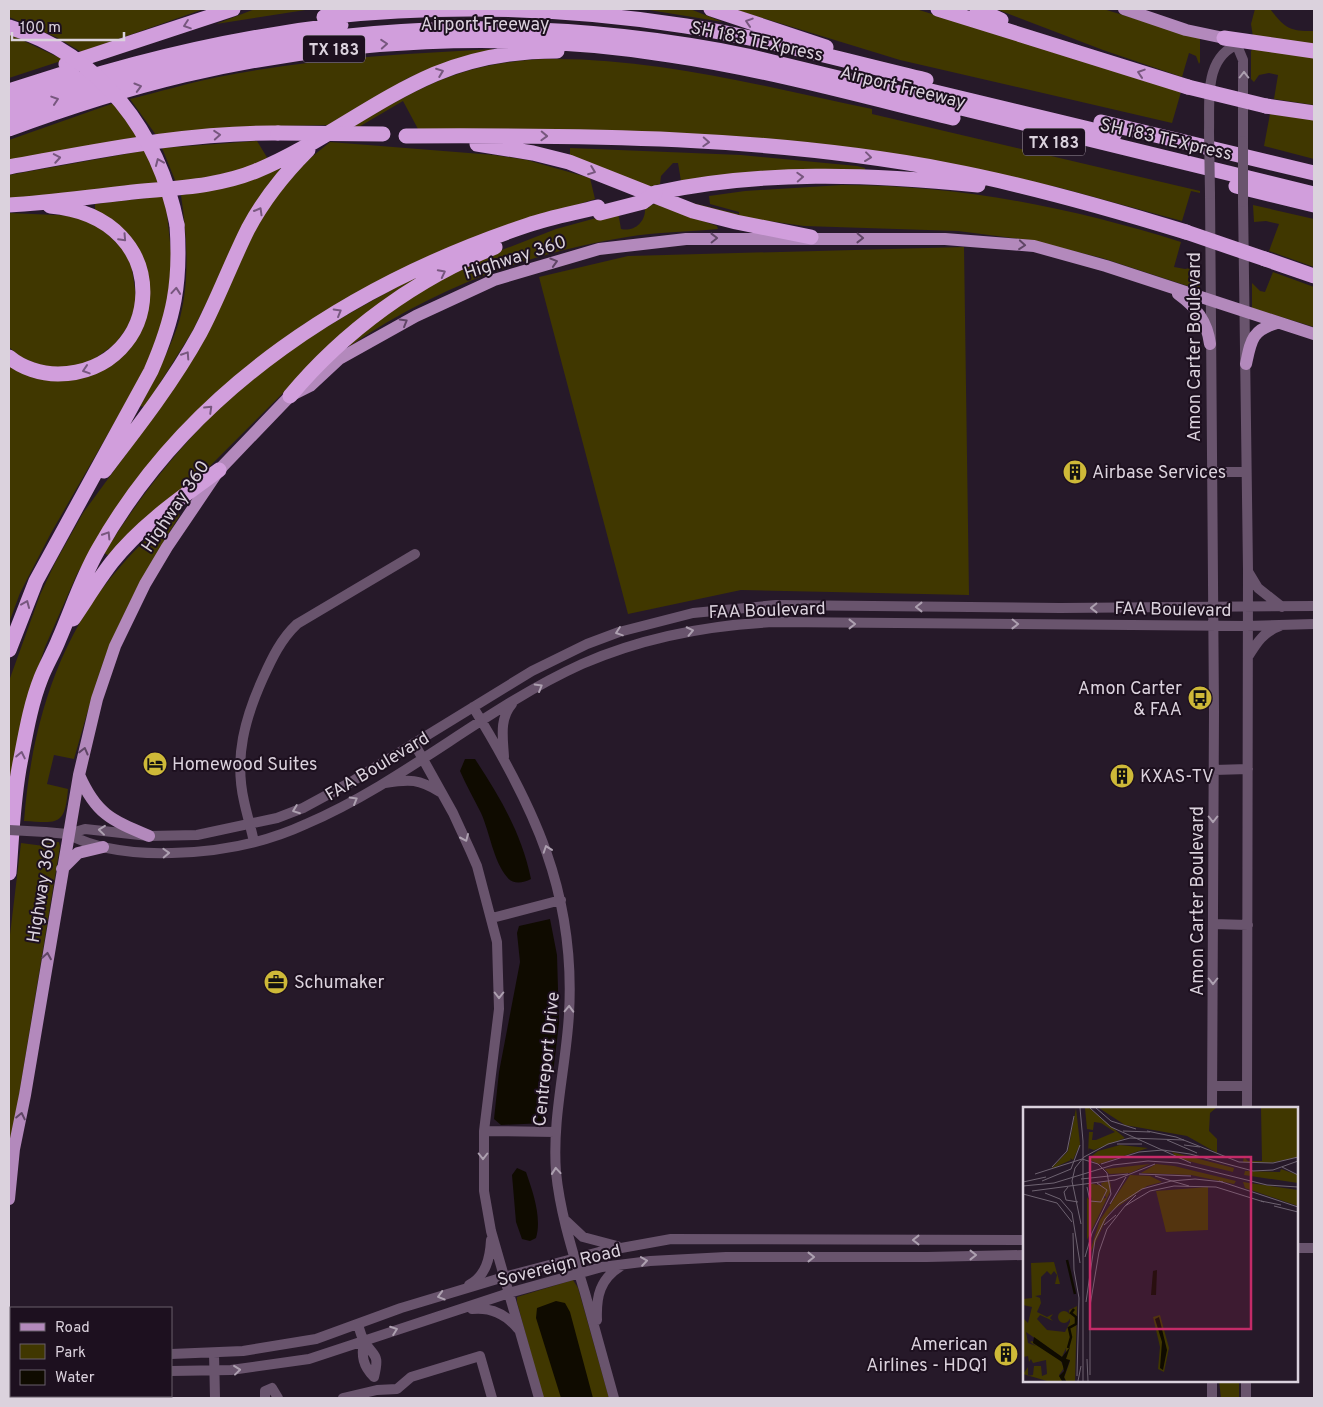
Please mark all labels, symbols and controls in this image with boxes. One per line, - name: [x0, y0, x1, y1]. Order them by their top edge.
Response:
- scale bar: [12, 10, 125, 42]
- street label: Airport Freeway: [421, 14, 549, 37]
- street label: SH 183 TEXpress: [688, 17, 825, 68]
- one-way arrow: [745, 17, 754, 27]
- text: 100 m: [20, 19, 61, 38]
- one-way arrow: [183, 19, 191, 29]
- road number: TX 183: [303, 36, 365, 62]
- one-way arrow: [380, 39, 388, 50]
- street label: Airport Freeway: [837, 62, 968, 115]
- one-way arrow: [435, 68, 444, 78]
- one-way arrow: [1137, 68, 1146, 78]
- one-way arrow: [1239, 71, 1249, 78]
- one-way arrow: [134, 82, 142, 92]
- one-way arrow: [50, 95, 58, 105]
- street label: SH 183 TEXpress: [1097, 114, 1234, 167]
- road number: TX 183: [1023, 128, 1085, 156]
- one-way arrow: [214, 129, 222, 140]
- one-way arrow: [540, 131, 548, 142]
- one-way arrow: [703, 136, 711, 147]
- one-way arrow: [864, 152, 872, 162]
- one-way arrow: [52, 154, 61, 164]
- one-way arrow: [154, 158, 165, 167]
- one-way arrow: [588, 165, 596, 175]
- one-way arrow: [797, 171, 805, 182]
- one-way arrow: [253, 207, 263, 216]
- street label: Highway 360: [461, 231, 570, 286]
- one-way arrow: [117, 232, 126, 241]
- one-way arrow: [856, 232, 864, 243]
- one-way arrow: [711, 233, 719, 243]
- one-way arrow: [1018, 240, 1026, 251]
- street label: Amon Carter Boulevard: [1184, 252, 1207, 442]
- one-way arrow: [550, 258, 558, 268]
- one-way arrow: [437, 269, 446, 279]
- one-way arrow: [171, 287, 182, 295]
- one-way arrow: [333, 308, 342, 318]
- one-way arrow: [399, 319, 408, 329]
- one-way arrow: [180, 352, 189, 361]
- one-way arrow: [82, 364, 91, 374]
- one-way arrow: [203, 406, 212, 415]
- street label: Highway 360: [137, 456, 215, 557]
- building icon: Airbase Services: [1062, 459, 1088, 485]
- place label: Airbase Services: [1092, 462, 1226, 485]
- one-way arrow: [101, 531, 110, 541]
- street label: FAA Boulevard: [708, 598, 826, 625]
- street label: FAA Boulevard: [1114, 598, 1232, 623]
- one-way arrow: [20, 600, 31, 609]
- one-way arrow: [914, 602, 922, 612]
- one-way arrow: [1090, 603, 1098, 613]
- one-way arrow: [848, 619, 856, 629]
- one-way arrow: [1011, 619, 1019, 629]
- one-way arrow: [686, 626, 695, 636]
- one-way arrow: [615, 627, 624, 637]
- place label: Amon Carter & FAA: [1078, 678, 1182, 722]
- one-way arrow: [533, 683, 542, 693]
- bus stop icon: Amon Carter & FAA: [1187, 685, 1213, 711]
- street label: FAA Boulevard: [322, 727, 434, 807]
- one-way arrow: [78, 747, 89, 756]
- one-way arrow: [16, 751, 26, 760]
- hotel icon: Homewood Suites: [142, 751, 168, 777]
- place label: Homewood Suites: [172, 754, 317, 777]
- building icon: KXAS-TV: [1109, 763, 1135, 789]
- place label: KXAS-TV: [1140, 766, 1214, 789]
- one-way arrow: [348, 797, 357, 807]
- one-way arrow: [292, 804, 301, 815]
- street label: Amon Carter Boulevard: [1187, 806, 1210, 996]
- one-way arrow: [1208, 815, 1219, 823]
- one-way arrow: [98, 825, 106, 836]
- one-way arrow: [458, 833, 469, 842]
- street label: Highway 360: [23, 836, 62, 945]
- one-way arrow: [542, 846, 552, 854]
- one-way arrow: [162, 848, 170, 858]
- one-way arrow: [42, 952, 52, 960]
- office icon: Schumaker: [263, 969, 289, 995]
- place label: Schumaker: [294, 972, 385, 995]
- one-way arrow: [1208, 978, 1218, 985]
- street label: Centreport Drive: [529, 991, 566, 1128]
- one-way arrow: [494, 992, 504, 999]
- one-way arrow: [564, 1005, 575, 1013]
- inset map: [1023, 1107, 1298, 1382]
- one-way arrow: [15, 1112, 26, 1121]
- one-way arrow: [478, 1153, 488, 1161]
- one-way arrow: [551, 1166, 562, 1174]
- one-way arrow: [912, 1235, 920, 1245]
- street label: Sovereign Road: [495, 1240, 624, 1293]
- one-way arrow: [970, 1250, 978, 1260]
- one-way arrow: [808, 1252, 815, 1262]
- one-way arrow: [640, 1257, 649, 1267]
- one-way arrow: [437, 1290, 445, 1300]
- legend: [10, 1307, 172, 1397]
- text: Road: [55, 1319, 90, 1338]
- one-way arrow: [389, 1326, 398, 1336]
- place label: American Airlines - HDQ1: [866, 1334, 988, 1378]
- building icon: American Airlines - HDQ1: [993, 1341, 1019, 1367]
- text: Park: [55, 1344, 86, 1363]
- one-way arrow: [234, 1364, 242, 1375]
- text: Water: [55, 1369, 95, 1388]

